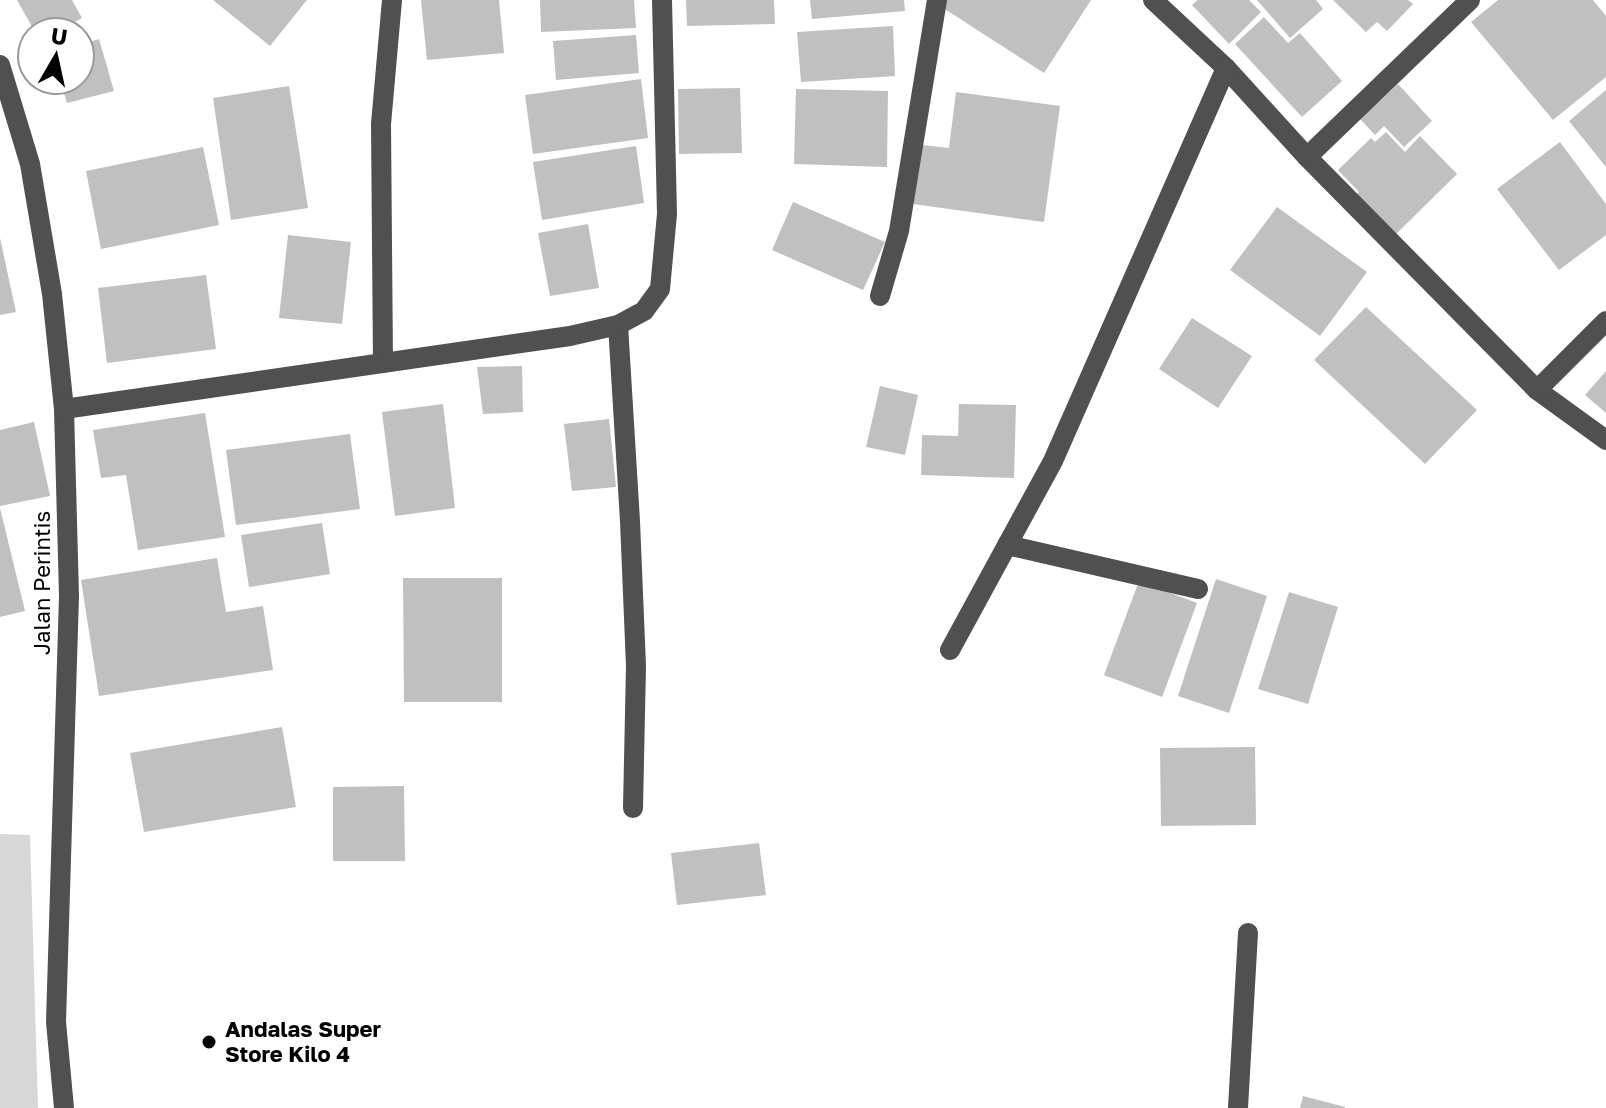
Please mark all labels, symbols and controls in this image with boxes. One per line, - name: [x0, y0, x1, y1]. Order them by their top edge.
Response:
- north arrow: [16, 16, 96, 96]
- text: U: [49, 21, 69, 50]
- street label: Jalan Perintis: [28, 511, 55, 655]
- place label: Andalas Super Store Kilo 4: [225, 1015, 382, 1067]
- marker: Andalas Super Store Kilo 4: [200, 1033, 218, 1051]

